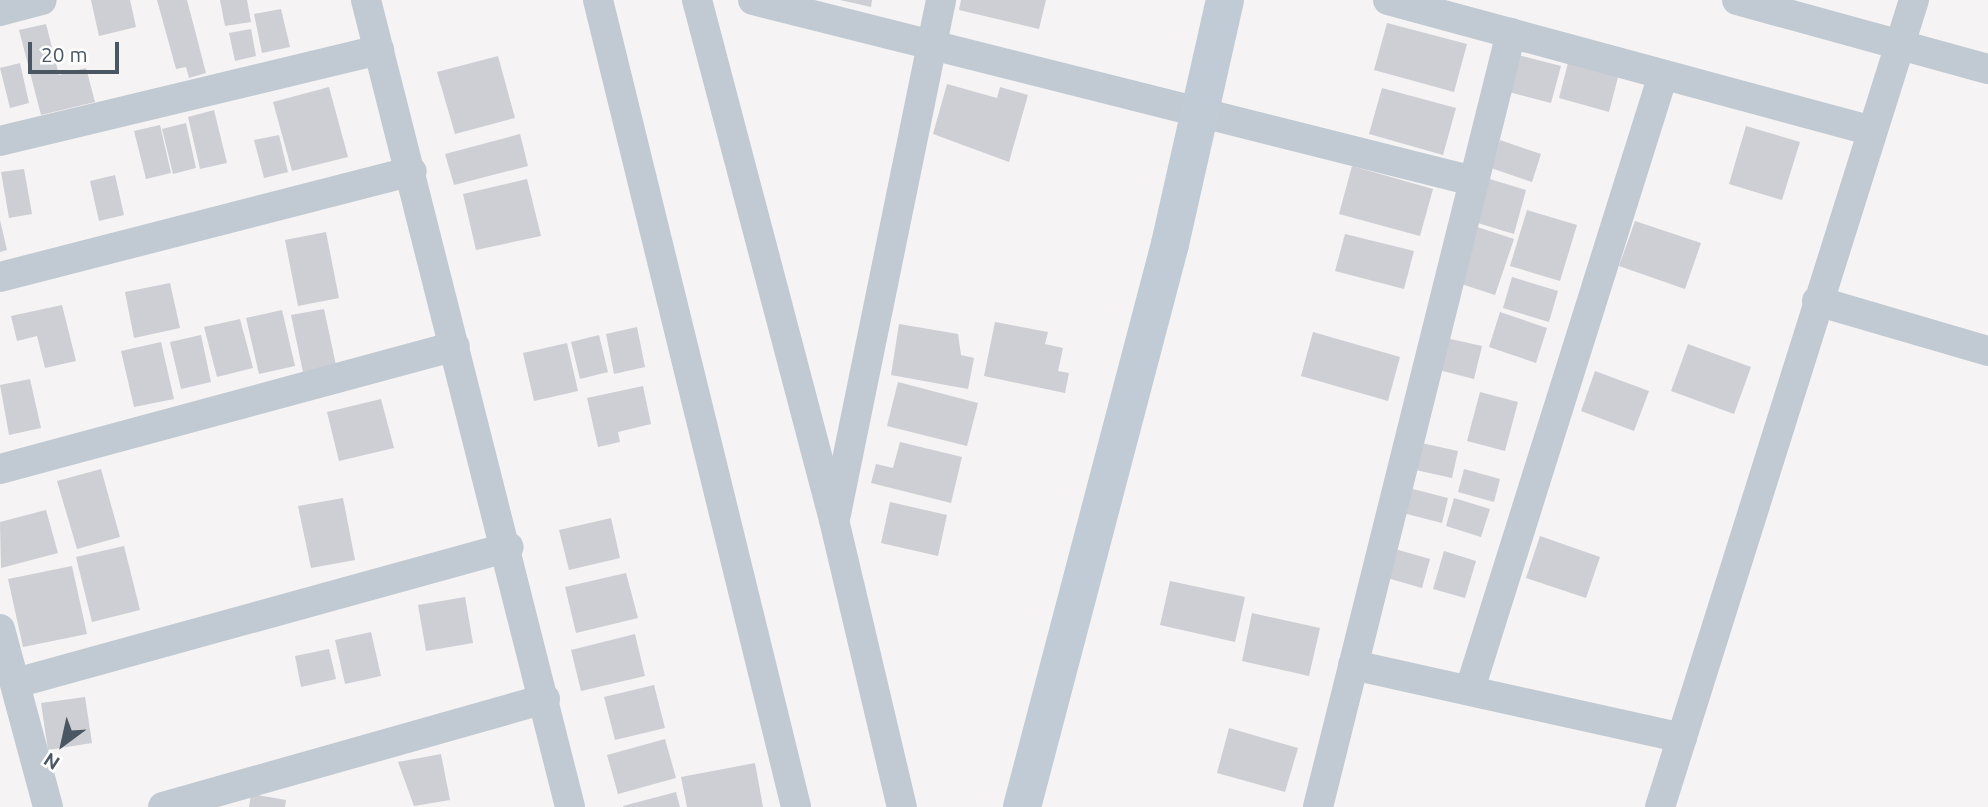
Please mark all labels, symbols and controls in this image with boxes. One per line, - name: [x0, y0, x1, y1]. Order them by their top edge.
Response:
- scale bar: [32, 28, 122, 72]
- text: 20 m: [41, 42, 88, 66]
- north arrow: [28, 709, 98, 779]
- text: N: [40, 749, 64, 775]

